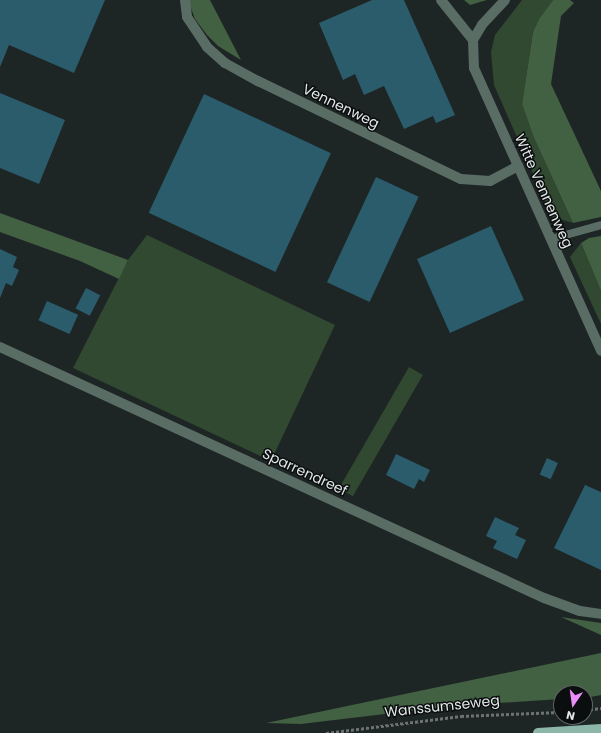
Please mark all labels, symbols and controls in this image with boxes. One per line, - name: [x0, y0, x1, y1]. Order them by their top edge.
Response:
- street label: Vennenweg: [300, 80, 382, 132]
- street label: Witte Vennenweg: [511, 131, 577, 251]
- street label: Sparrendreef: [260, 445, 350, 499]
- north arrow: [553, 685, 593, 725]
- street label: Wanssumseweg: [384, 692, 500, 720]
- text: N: [565, 707, 576, 724]

